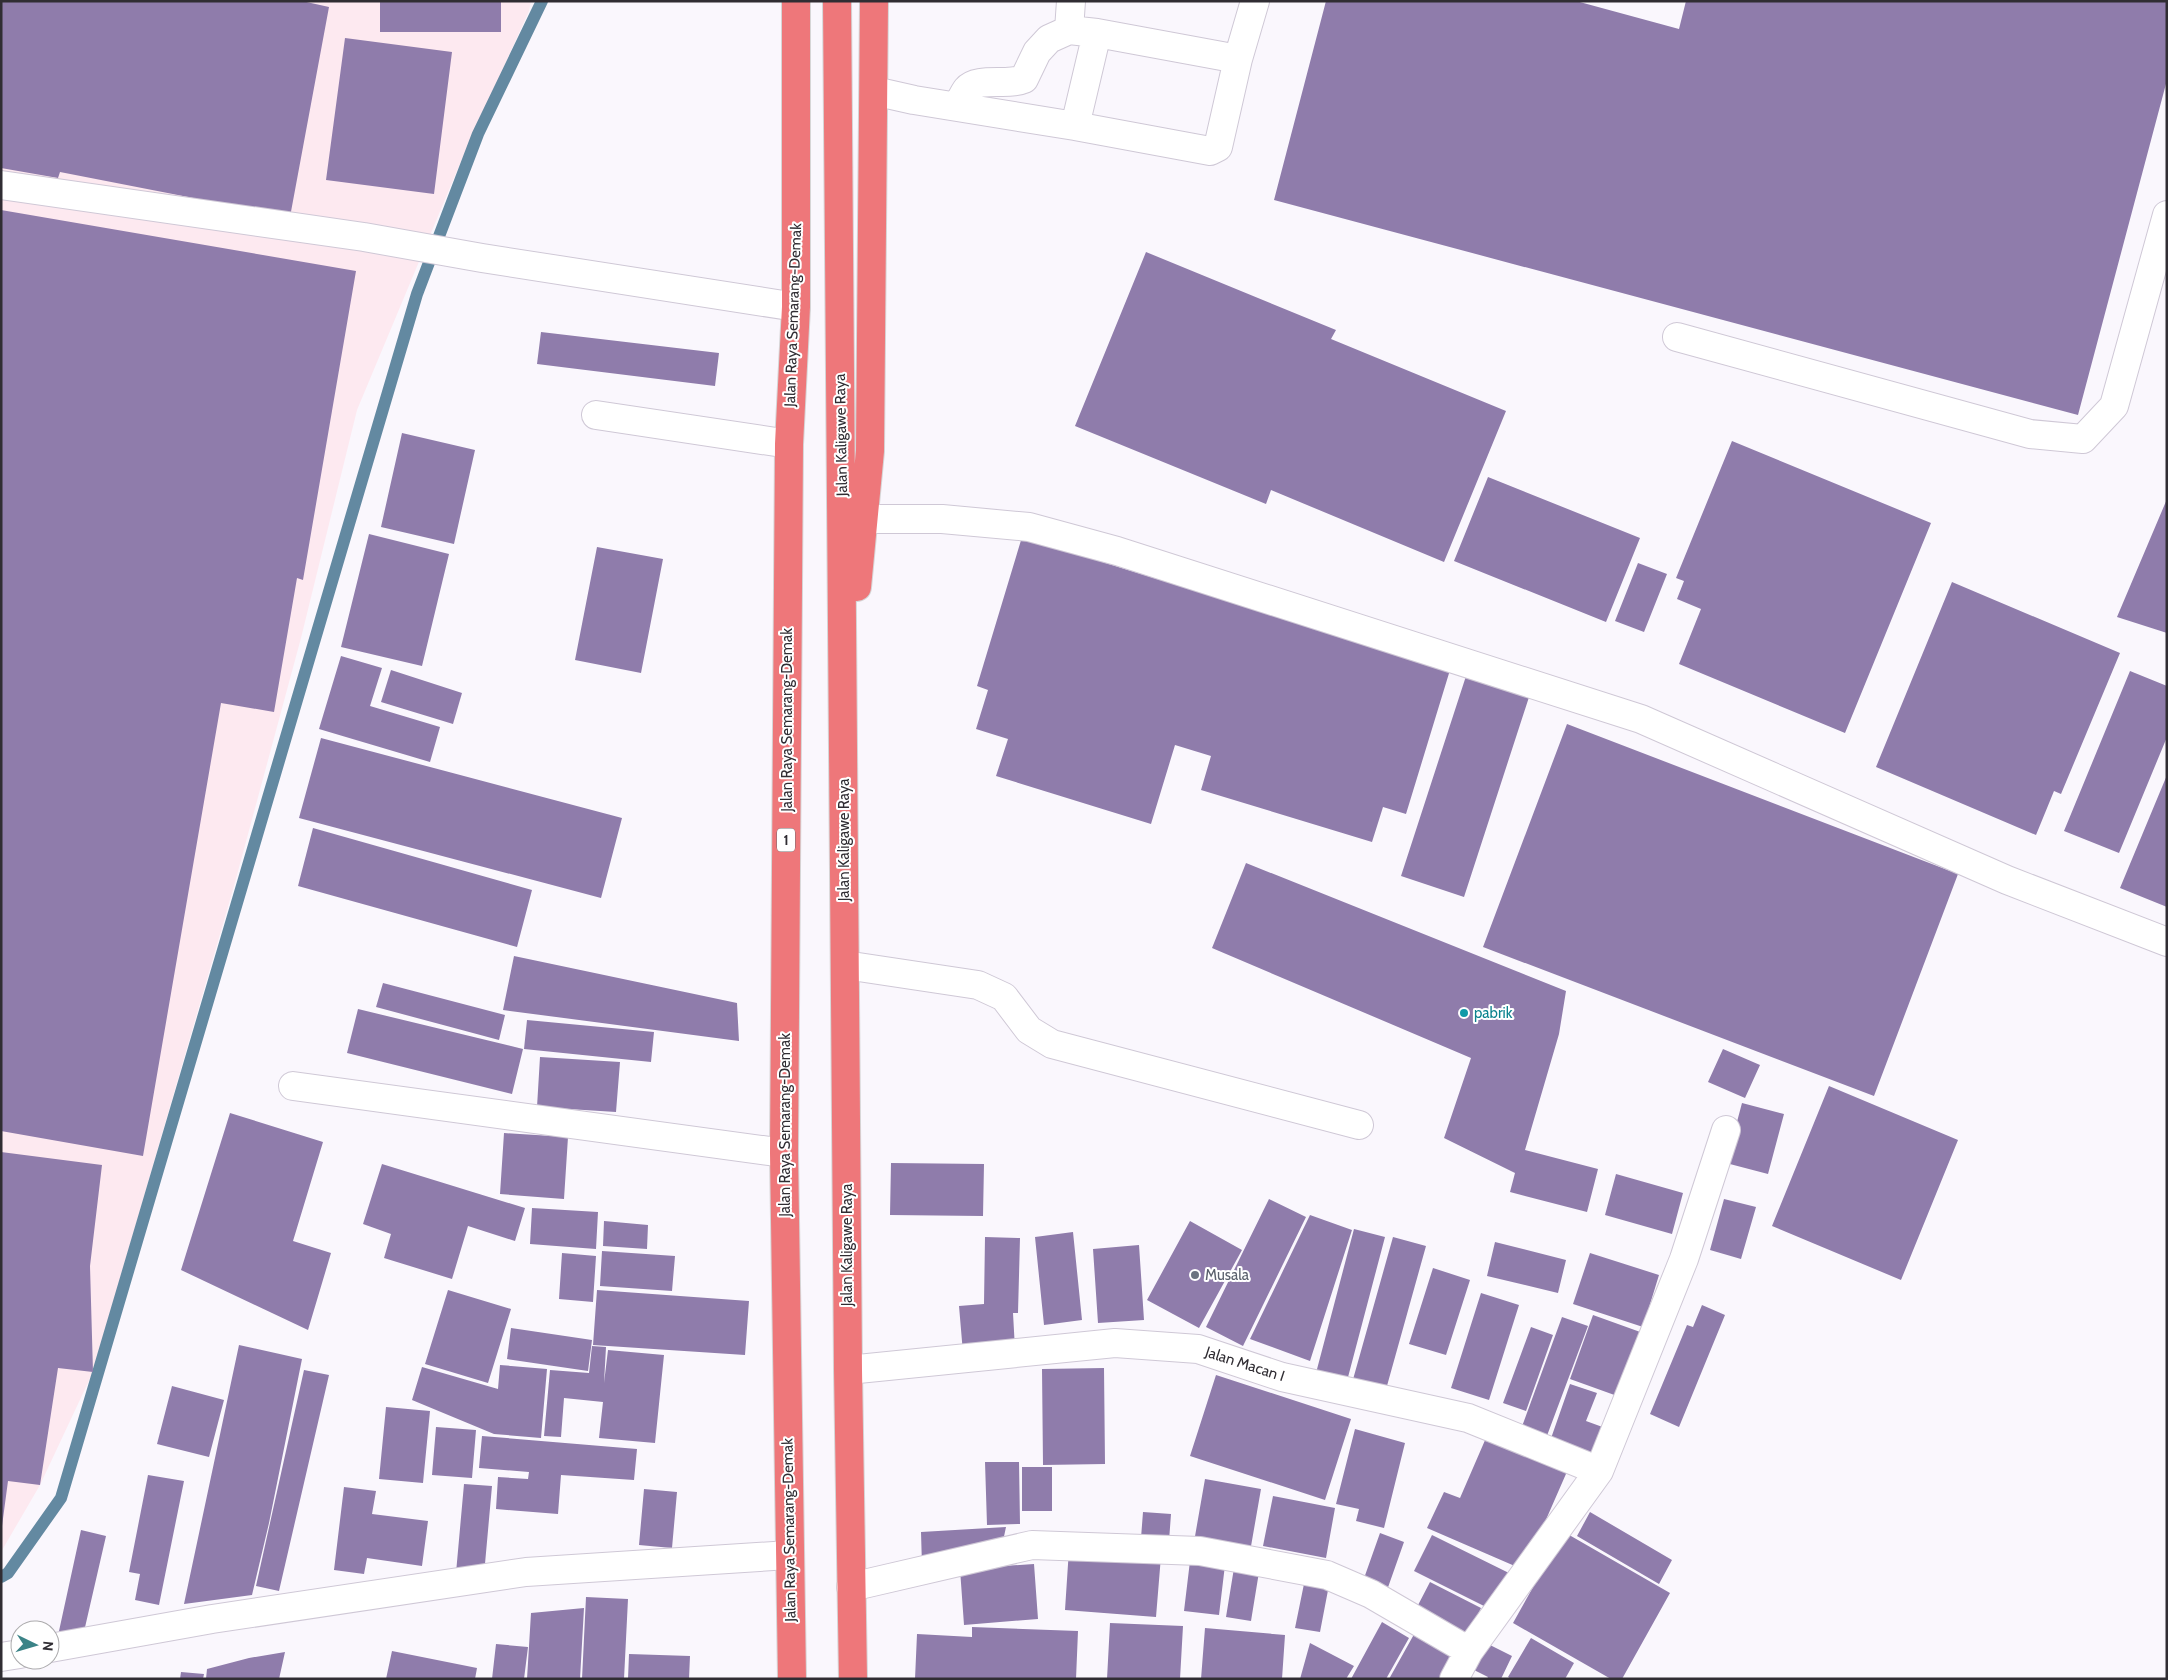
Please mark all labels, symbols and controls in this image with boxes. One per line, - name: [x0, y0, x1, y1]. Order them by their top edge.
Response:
- street label: Jalan Raya Semarang-Demak: [781, 223, 805, 408]
- street label: Jalan Kaligawe Raya: [831, 373, 851, 497]
- street label: Jalan Raya Semarang-Demak: [778, 628, 796, 813]
- street label: Jalan Kaligawe Raya: [835, 778, 853, 902]
- road number: 1: [777, 828, 795, 852]
- place label: pabrik: [1474, 1004, 1513, 1022]
- marker: pabrik: [1458, 1007, 1470, 1019]
- street label: Jalan Raya Semarang-Demak: [776, 1033, 794, 1218]
- street label: Jalan Kaligawe Raya: [838, 1183, 856, 1307]
- place label: Musala: [1205, 1266, 1250, 1284]
- marker: Musala: [1189, 1269, 1201, 1281]
- street label: Jalan Macan I: [1202, 1342, 1287, 1385]
- street label: Jalan Raya Semarang-Demak: [778, 1438, 800, 1623]
- north arrow: [10, 1620, 60, 1670]
- text: N: [39, 1640, 57, 1652]

